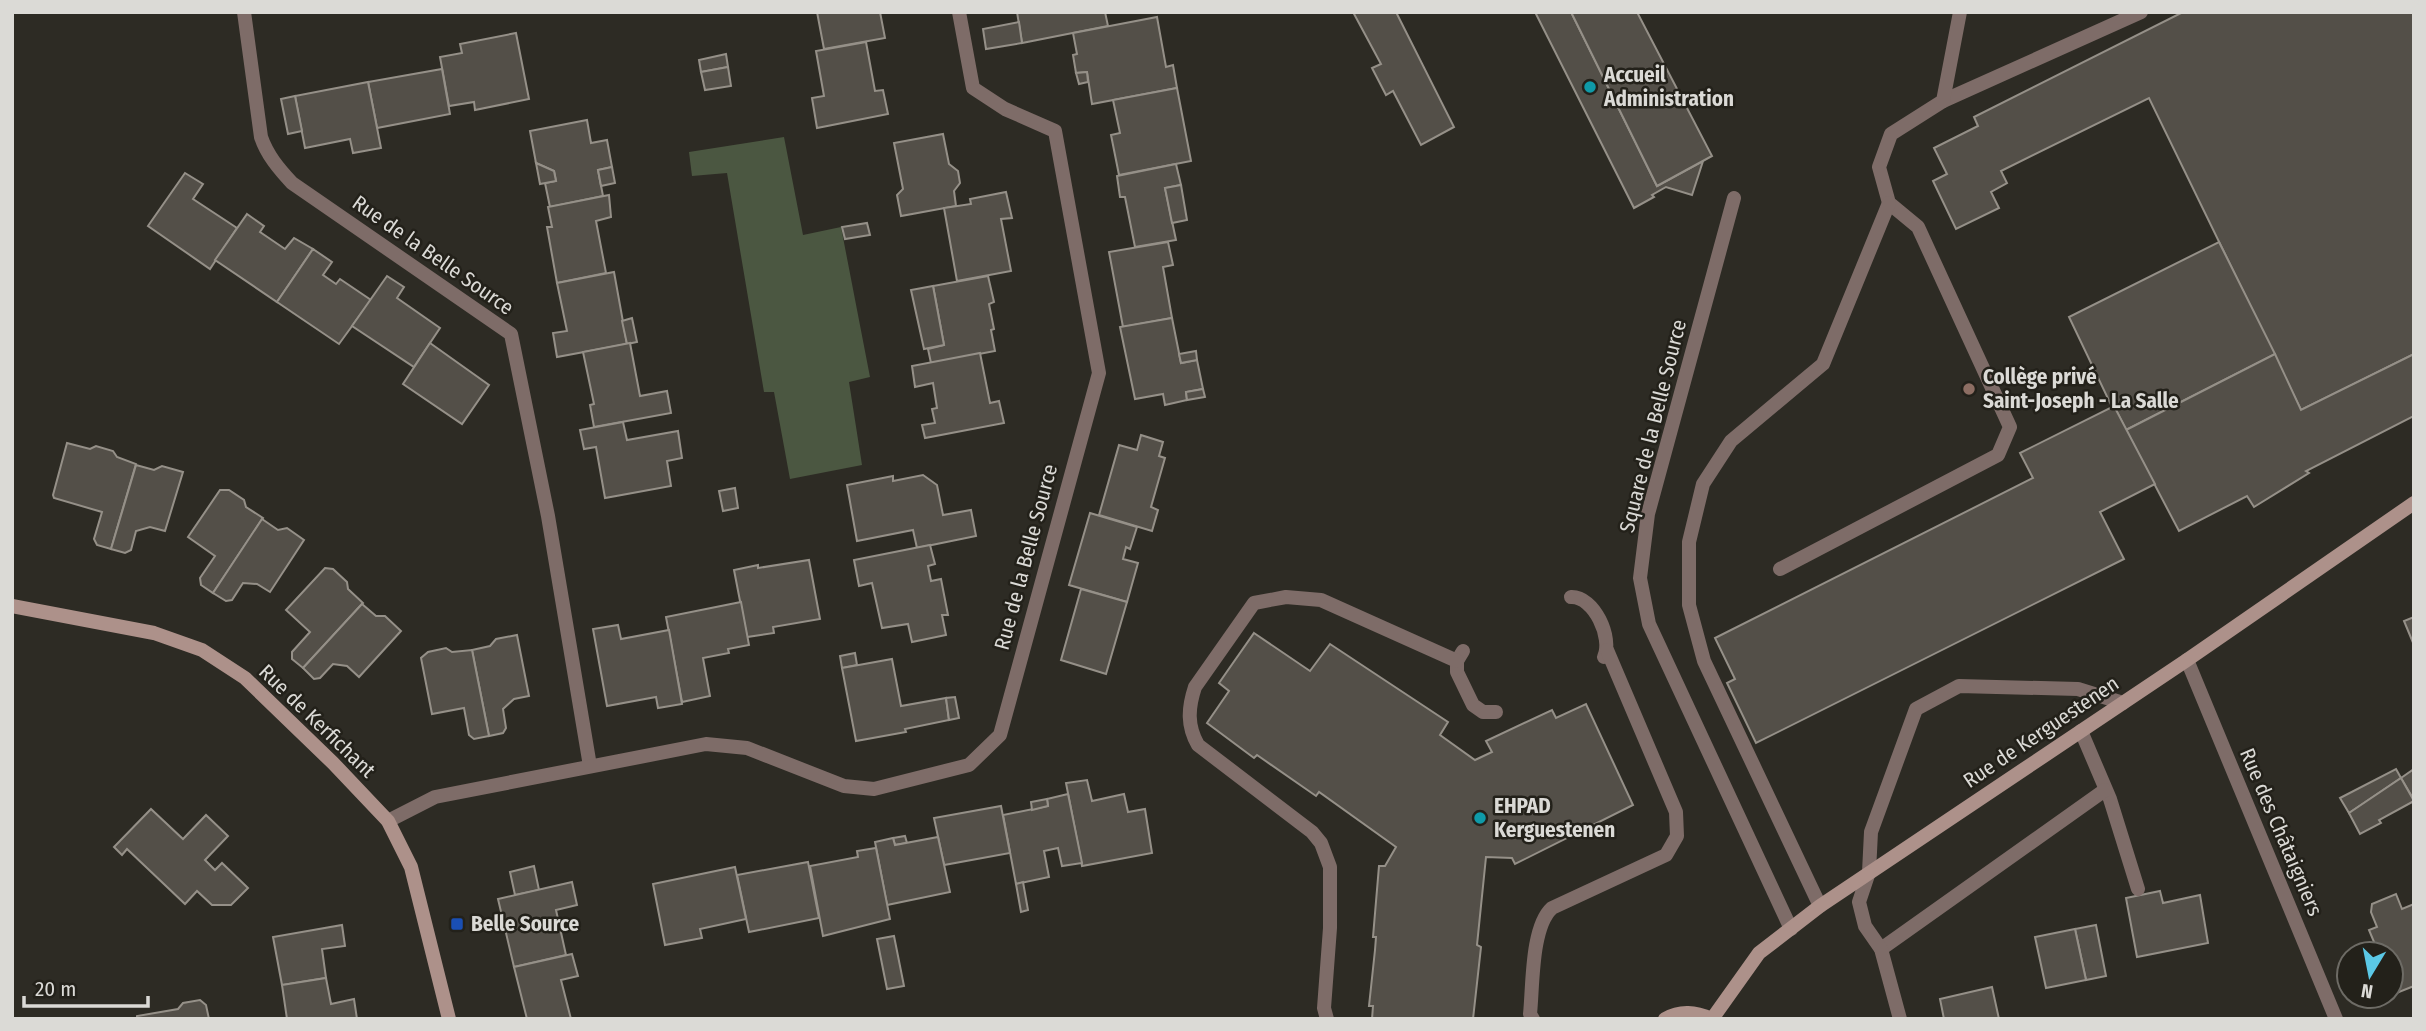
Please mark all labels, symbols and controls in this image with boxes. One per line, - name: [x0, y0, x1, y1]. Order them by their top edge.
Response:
- place label: Accueil Administration: [1603, 62, 1734, 112]
- marker: Accueil Administration: [1582, 79, 1598, 95]
- street label: Rue de la Belle Source: [347, 189, 519, 321]
- street label: Square de la Belle Source: [1614, 317, 1692, 535]
- place label: Collège privé Saint-Joseph - La Salle: [1983, 364, 2179, 414]
- marker: Collège privé Saint-Joseph - La Salle: [1961, 381, 1977, 397]
- street label: Rue de la Belle Source: [989, 461, 1063, 653]
- street label: Rue de Kerfichant: [253, 659, 381, 783]
- street label: Rue de Kerguestenen: [1958, 670, 2124, 794]
- street label: Rue des Châtaigniers: [2234, 744, 2328, 920]
- place label: EHPAD Kerguestenen: [1494, 793, 1615, 843]
- marker: EHPAD Kerguestenen: [1472, 810, 1488, 826]
- place label: Belle Source: [471, 911, 580, 937]
- marker: Belle Source: [449, 916, 465, 932]
- north arrow: [2335, 940, 2405, 1010]
- scale bar: [24, 964, 149, 1008]
- text: 20 m: [35, 976, 76, 1002]
- text: N: [2360, 979, 2375, 1004]

